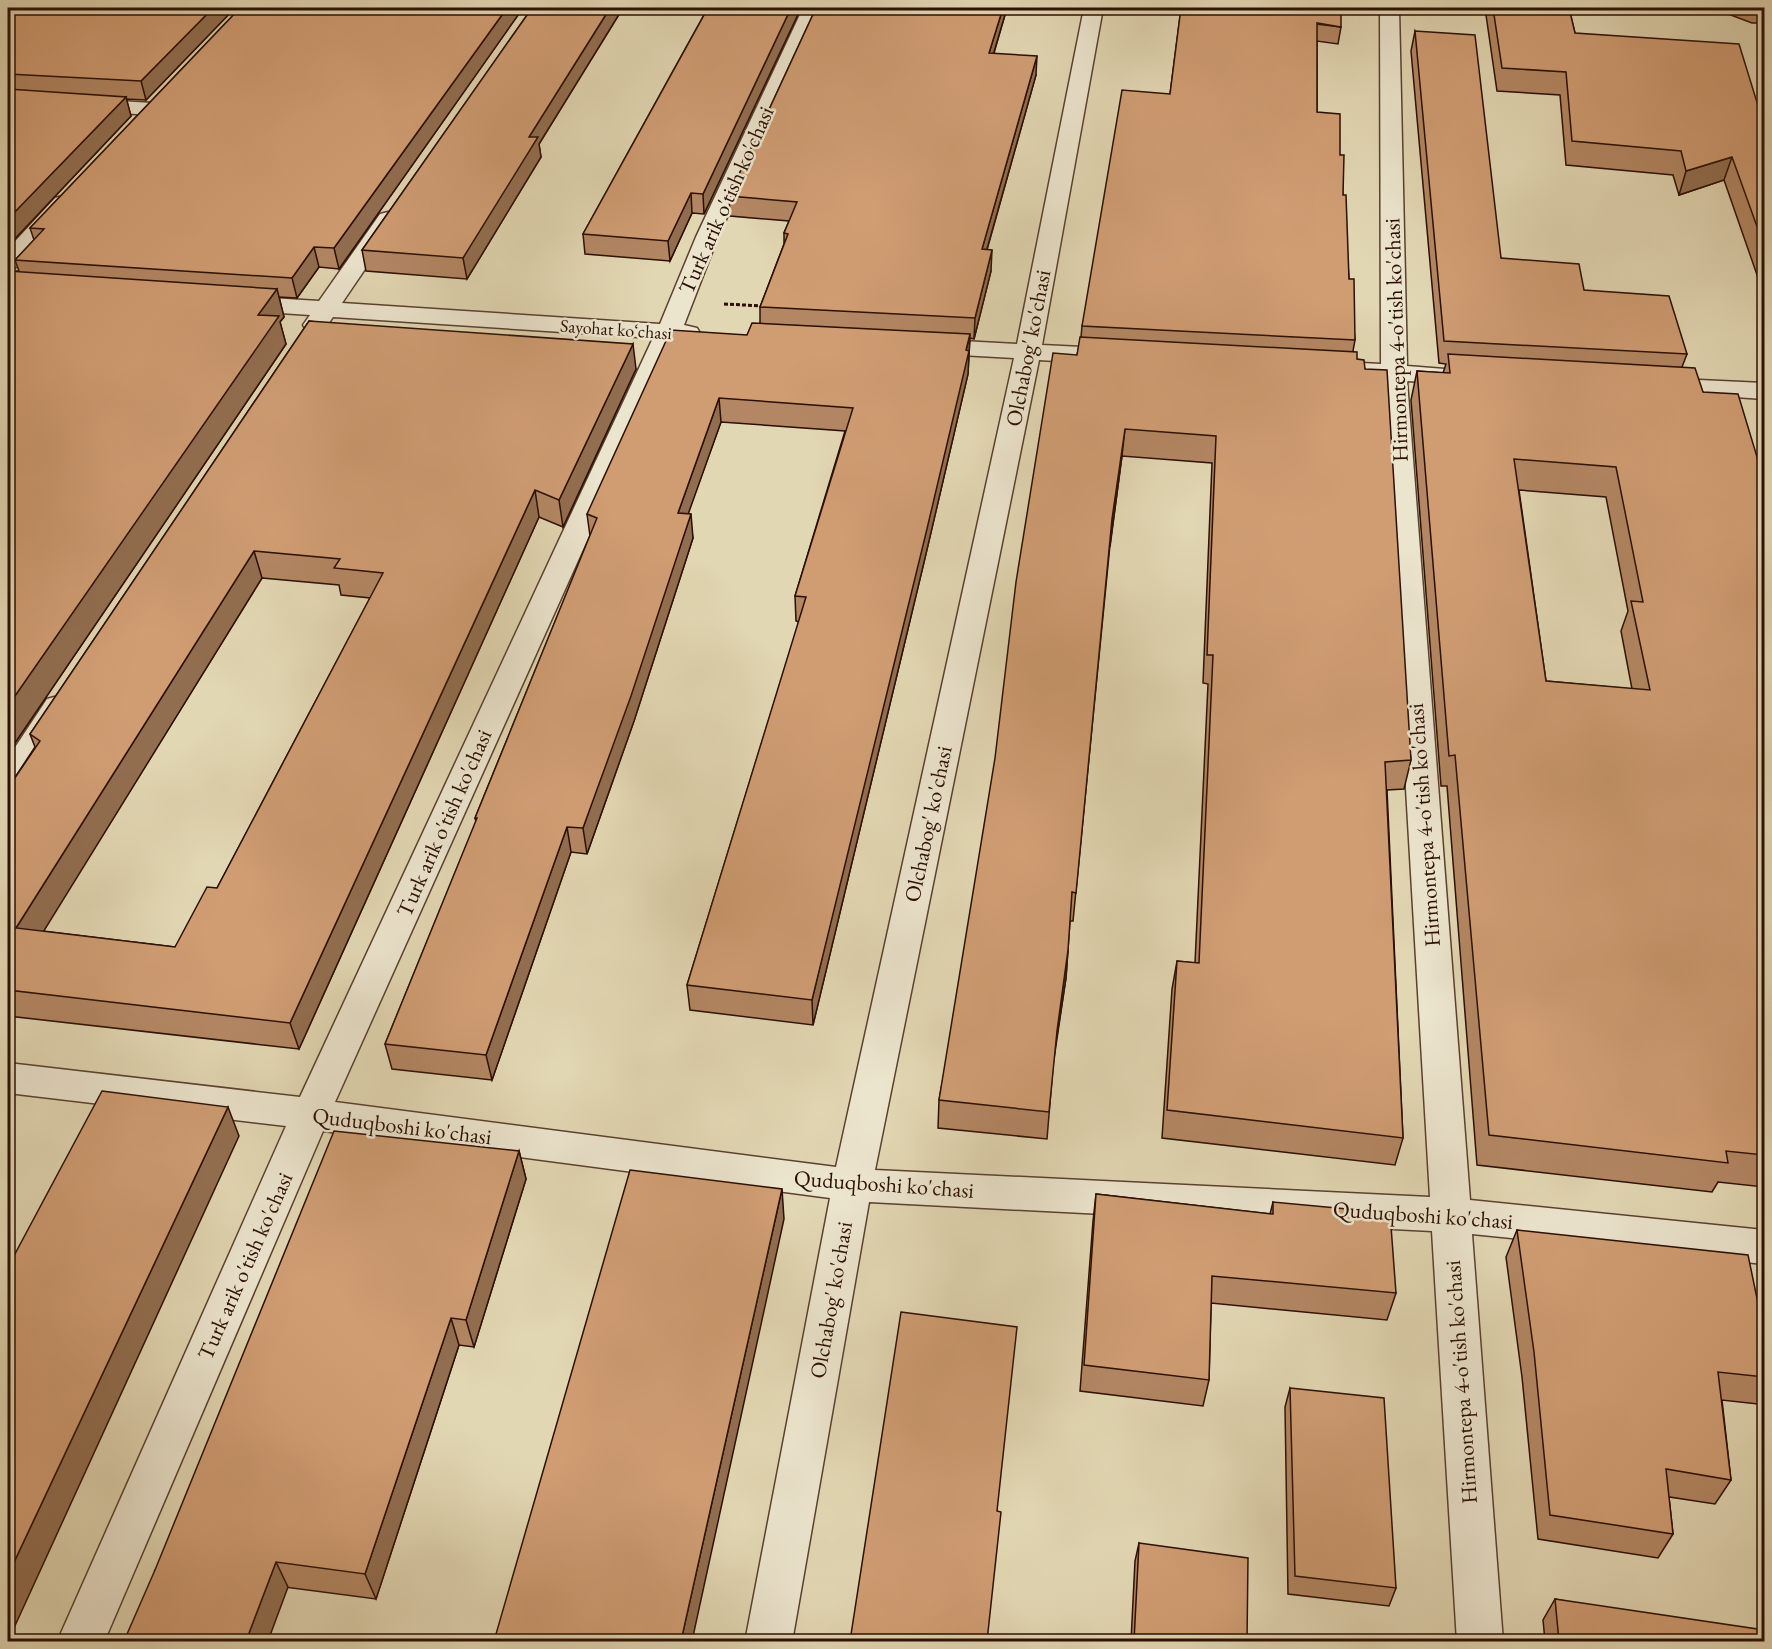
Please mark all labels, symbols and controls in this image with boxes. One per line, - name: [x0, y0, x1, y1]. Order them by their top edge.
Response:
- street label: Turk arik o'tish ko'chasi: [672, 102, 780, 298]
- street label: Hirmontepa 4-o'tish ko'chasi: [1377, 218, 1415, 462]
- street label: Olchabog' ko'chasi: [999, 267, 1057, 429]
- street label: Sayohat koʻchasi: [559, 314, 673, 344]
- street label: Hirmontepa 4-o'tish ko'chasi: [1401, 702, 1447, 948]
- street label: Turk arik o'tish ko'chasi: [390, 725, 498, 921]
- street label: Olchabog' ko'chasi: [897, 743, 959, 905]
- street label: Quduqboshi ko'chasi: [311, 1101, 493, 1151]
- street label: Quduqboshi ko'chasi: [793, 1163, 975, 1205]
- street label: Turk arik o'tish ko'chasi: [191, 1168, 299, 1364]
- street label: Quduqboshi ko'chasi: [1332, 1194, 1514, 1236]
- street label: Olchabog' ko'chasi: [803, 1219, 859, 1381]
- street label: Hirmontepa 4-o'tish ko'chasi: [1438, 1259, 1484, 1505]

